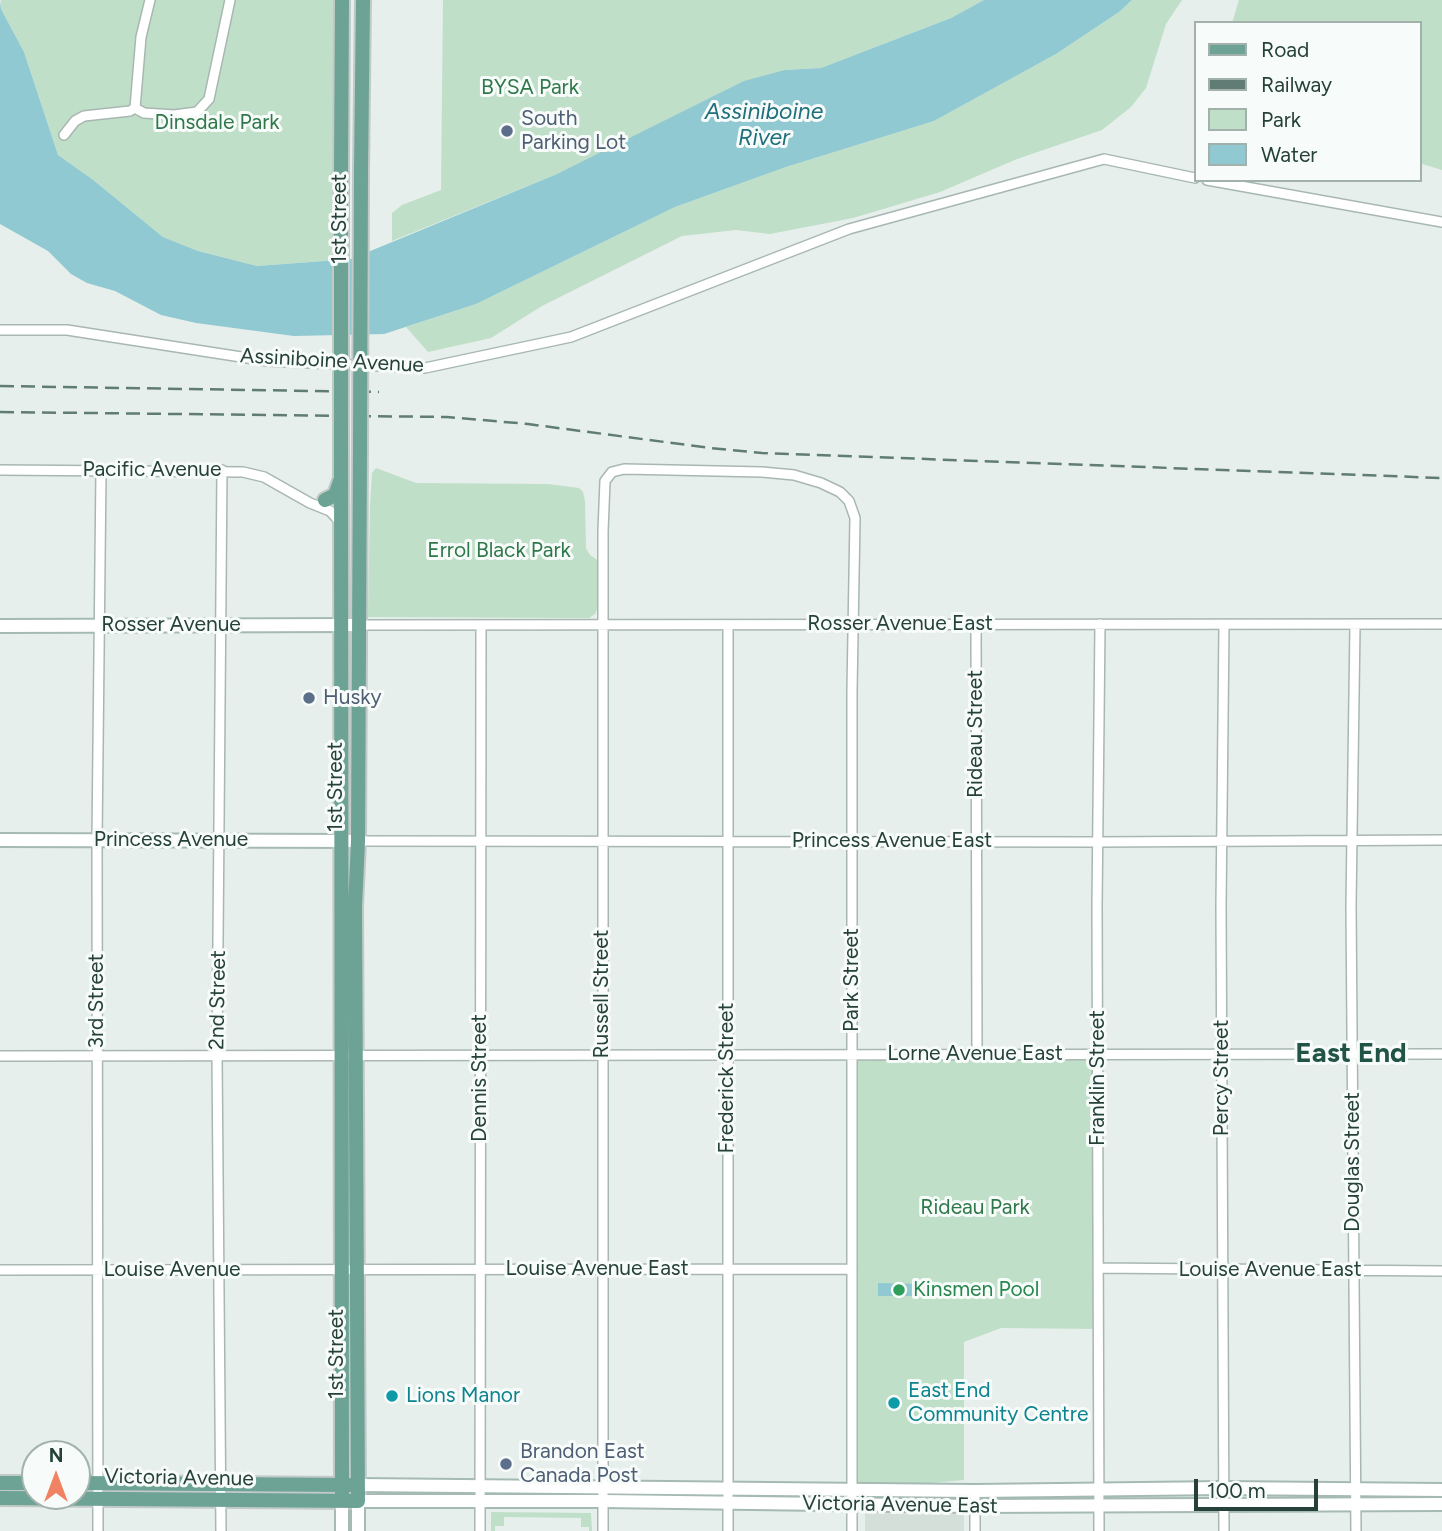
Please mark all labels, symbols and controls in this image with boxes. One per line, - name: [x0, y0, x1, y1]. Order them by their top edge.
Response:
- legend: [1194, 21, 1421, 182]
- text: Road: [1261, 37, 1309, 62]
- text: Railway: [1261, 72, 1332, 97]
- park label: BYSA Park: [481, 75, 579, 101]
- water label: Assiniboine River: [705, 98, 823, 152]
- place label: South Parking Lot: [521, 106, 626, 156]
- text: Park: [1261, 107, 1301, 132]
- park label: Dinsdale Park: [154, 110, 280, 136]
- marker: South Parking Lot: [499, 123, 515, 139]
- text: Water: [1261, 142, 1317, 167]
- street label: 1st Street: [327, 174, 353, 264]
- street label: Assiniboine Avenue: [239, 344, 425, 378]
- street label: Pacific Avenue: [82, 457, 222, 483]
- park label: Errol Black Park: [427, 538, 571, 564]
- street label: Rosser Avenue East: [807, 611, 993, 637]
- street label: Rosser Avenue: [101, 612, 241, 638]
- street label: Rideau Street: [963, 670, 989, 798]
- place label: Husky: [323, 685, 382, 711]
- marker: Husky: [301, 690, 317, 706]
- street label: 1st Street: [323, 742, 349, 832]
- street label: Princess Avenue: [94, 827, 248, 853]
- street label: Princess Avenue East: [792, 828, 992, 854]
- street label: Park Street: [839, 928, 865, 1032]
- street label: Russell Street: [589, 929, 615, 1059]
- street label: 2nd Street: [205, 950, 231, 1050]
- street label: 3rd Street: [84, 954, 110, 1048]
- street label: Frederick Street: [714, 1002, 740, 1154]
- street label: Franklin Street: [1085, 1010, 1111, 1146]
- street label: Dennis Street: [467, 1014, 493, 1142]
- street label: Percy Street: [1209, 1020, 1235, 1136]
- district label: East End: [1295, 1037, 1407, 1071]
- street label: Lorne Avenue East: [887, 1041, 1063, 1067]
- street label: Douglas Street: [1340, 1092, 1366, 1232]
- park label: Rideau Park: [920, 1195, 1030, 1221]
- street label: Louise Avenue East: [505, 1256, 689, 1282]
- street label: Louise Avenue: [103, 1257, 241, 1283]
- street label: Louise Avenue East: [1178, 1257, 1362, 1283]
- place label: Kinsmen Pool: [913, 1277, 1039, 1303]
- marker: Kinsmen Pool: [891, 1282, 907, 1298]
- street label: 1st Street: [324, 1309, 350, 1399]
- place label: East End Community Centre: [908, 1378, 1088, 1428]
- place label: Lions Manor: [406, 1383, 520, 1409]
- marker: Lions Manor: [384, 1388, 400, 1404]
- marker: East End Community Centre: [886, 1395, 902, 1411]
- place label: Brandon East Canada Post: [520, 1439, 645, 1489]
- north arrow: [21, 1440, 91, 1510]
- text: N: [49, 1444, 63, 1467]
- marker: Brandon East Canada Post: [498, 1456, 514, 1472]
- street label: Victoria Avenue: [104, 1464, 254, 1492]
- scale bar: [1197, 1464, 1321, 1508]
- text: 100 m: [1207, 1478, 1266, 1503]
- street label: Victoria Avenue East: [802, 1491, 998, 1519]

